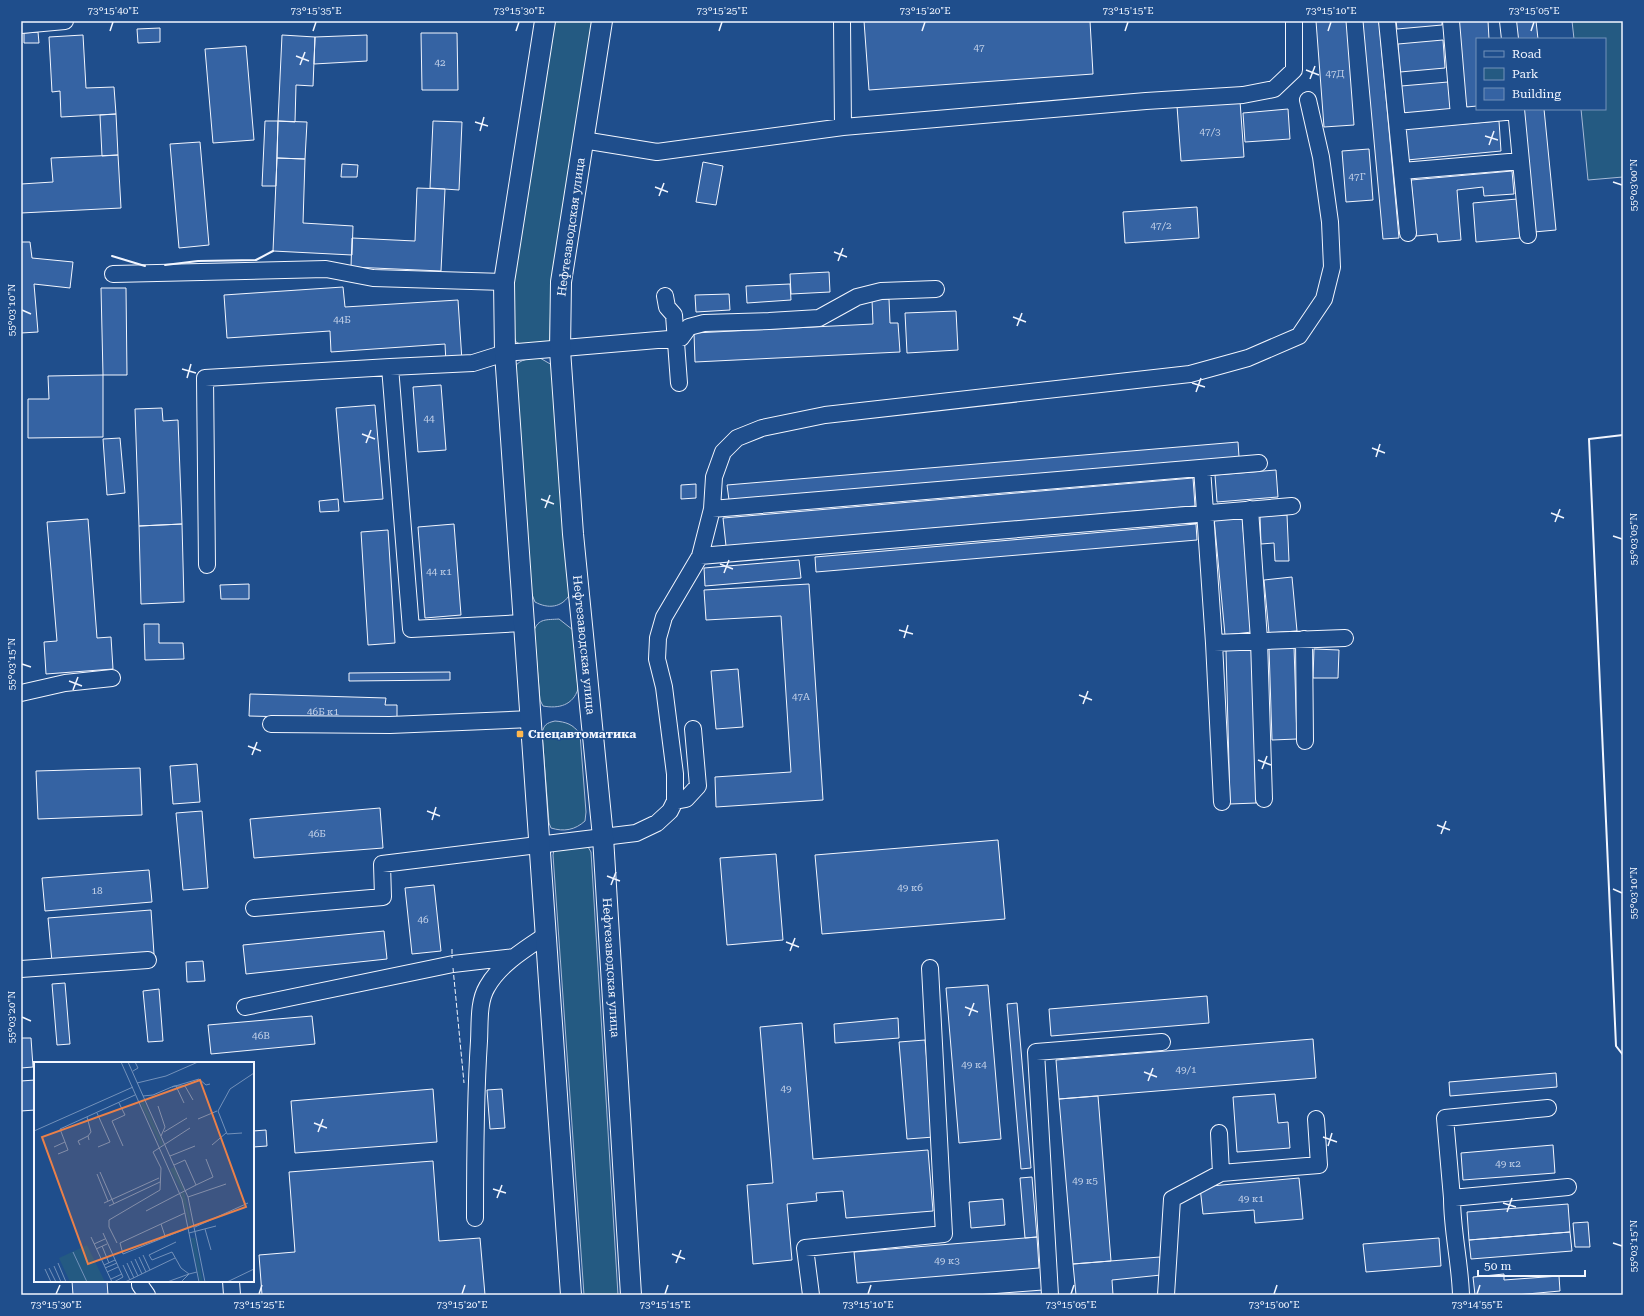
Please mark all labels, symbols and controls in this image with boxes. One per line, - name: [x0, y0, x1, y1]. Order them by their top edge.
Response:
- text: 73°15'40"E: [87, 5, 139, 16]
- text: 73°15'35"E: [290, 5, 342, 16]
- text: 73°15'30"E: [493, 5, 545, 16]
- text: 73°15'25"E: [696, 5, 748, 16]
- text: 73°15'20"E: [899, 5, 951, 16]
- text: 73°15'15"E: [1102, 5, 1154, 16]
- text: 73°15'10"E: [1305, 5, 1357, 16]
- text: 73°15'05"E: [1508, 5, 1560, 16]
- legend: [1476, 38, 1606, 110]
- house number: 47: [973, 42, 985, 53]
- text: Road: [1512, 47, 1542, 61]
- house number: 42: [434, 57, 446, 68]
- text: Park: [1512, 67, 1539, 81]
- house number: 47Д: [1325, 68, 1345, 79]
- text: Building: [1512, 87, 1561, 101]
- house number: 47/3: [1200, 126, 1221, 137]
- street label: Нефтезаводская улица: [554, 156, 588, 297]
- text: 55°03'00"N: [1628, 159, 1639, 211]
- house number: 47Г: [1348, 171, 1366, 182]
- house number: 47/2: [1151, 220, 1172, 231]
- text: 55°03'10"N: [6, 284, 17, 336]
- house number: 44Б: [333, 314, 351, 325]
- house number: 44: [423, 413, 435, 424]
- text: 55°03'05"N: [1628, 513, 1639, 565]
- house number: 44 к1: [426, 566, 452, 577]
- street label: Нефтезаводская улица: [570, 574, 598, 716]
- text: 55°03'15"N: [6, 638, 17, 690]
- house number: 47А: [792, 691, 810, 702]
- house number: 46Б к1: [307, 706, 339, 717]
- place label: Спецавтоматика: [528, 727, 636, 741]
- marker: Спецавтоматика: [515, 729, 525, 739]
- house number: 46Б: [308, 828, 326, 839]
- text: 55°03'10"N: [1628, 867, 1639, 919]
- house number: 49 к6: [897, 882, 923, 893]
- house number: 18: [91, 885, 103, 896]
- street label: Нефтезаводская улица: [600, 897, 622, 1038]
- house number: 46: [417, 914, 429, 925]
- text: 55°03'20"N: [6, 991, 17, 1043]
- house number: 46В: [252, 1030, 270, 1041]
- house number: 49 к4: [961, 1059, 987, 1070]
- inset map: [34, 1062, 254, 1282]
- house number: 49/1: [1176, 1064, 1197, 1075]
- house number: 49: [780, 1083, 792, 1094]
- house number: 49 к2: [1495, 1158, 1521, 1169]
- house number: 49 к5: [1072, 1175, 1098, 1186]
- house number: 49 к1: [1238, 1193, 1264, 1204]
- text: 55°03'15"N: [1628, 1220, 1639, 1272]
- scale bar: [1478, 1252, 1585, 1278]
- house number: 49 к3: [934, 1255, 960, 1266]
- text: 50 m: [1484, 1259, 1511, 1273]
- text: 73°15'30"E: [30, 1299, 82, 1310]
- text: 73°15'25"E: [233, 1299, 285, 1310]
- text: 73°15'20"E: [436, 1299, 488, 1310]
- text: 73°15'15"E: [639, 1299, 691, 1310]
- text: 73°15'10"E: [842, 1299, 894, 1310]
- text: 73°15'05"E: [1045, 1299, 1097, 1310]
- text: 73°15'00"E: [1248, 1299, 1300, 1310]
- text: 73°14'55"E: [1451, 1299, 1503, 1310]

